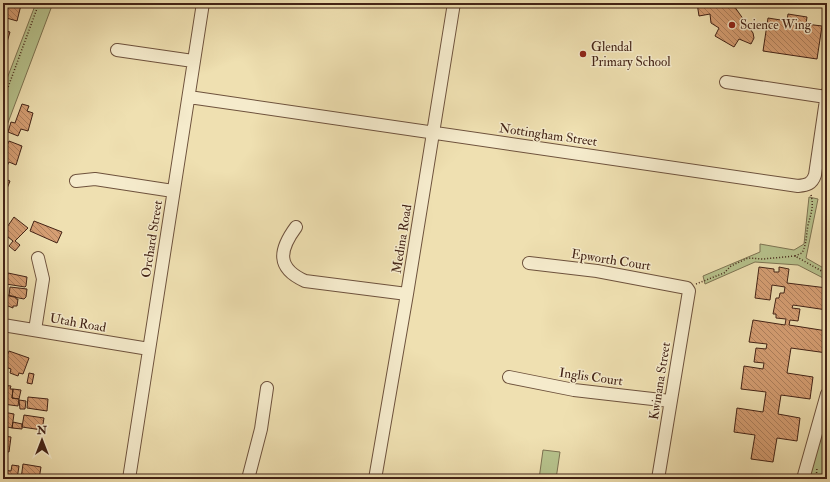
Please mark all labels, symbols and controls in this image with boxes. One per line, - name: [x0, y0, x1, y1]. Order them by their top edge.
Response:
- place label: Science Wing: [740, 17, 812, 33]
- marker: Science Wing: [727, 20, 737, 30]
- place label: Glendal Primary School: [591, 39, 671, 71]
- marker: Glendal Primary School: [578, 49, 588, 59]
- street label: Nottingham Street: [498, 120, 598, 150]
- street label: Orchard Street: [138, 199, 166, 279]
- street label: Medina Road: [389, 203, 415, 275]
- street label: Epworth Court: [570, 246, 652, 275]
- street label: Utah Road: [49, 310, 108, 336]
- street label: Kwinana Street: [646, 341, 674, 421]
- street label: Inglis Court: [558, 365, 624, 389]
- north arrow: [22, 420, 62, 460]
- text: N: [36, 424, 48, 437]

